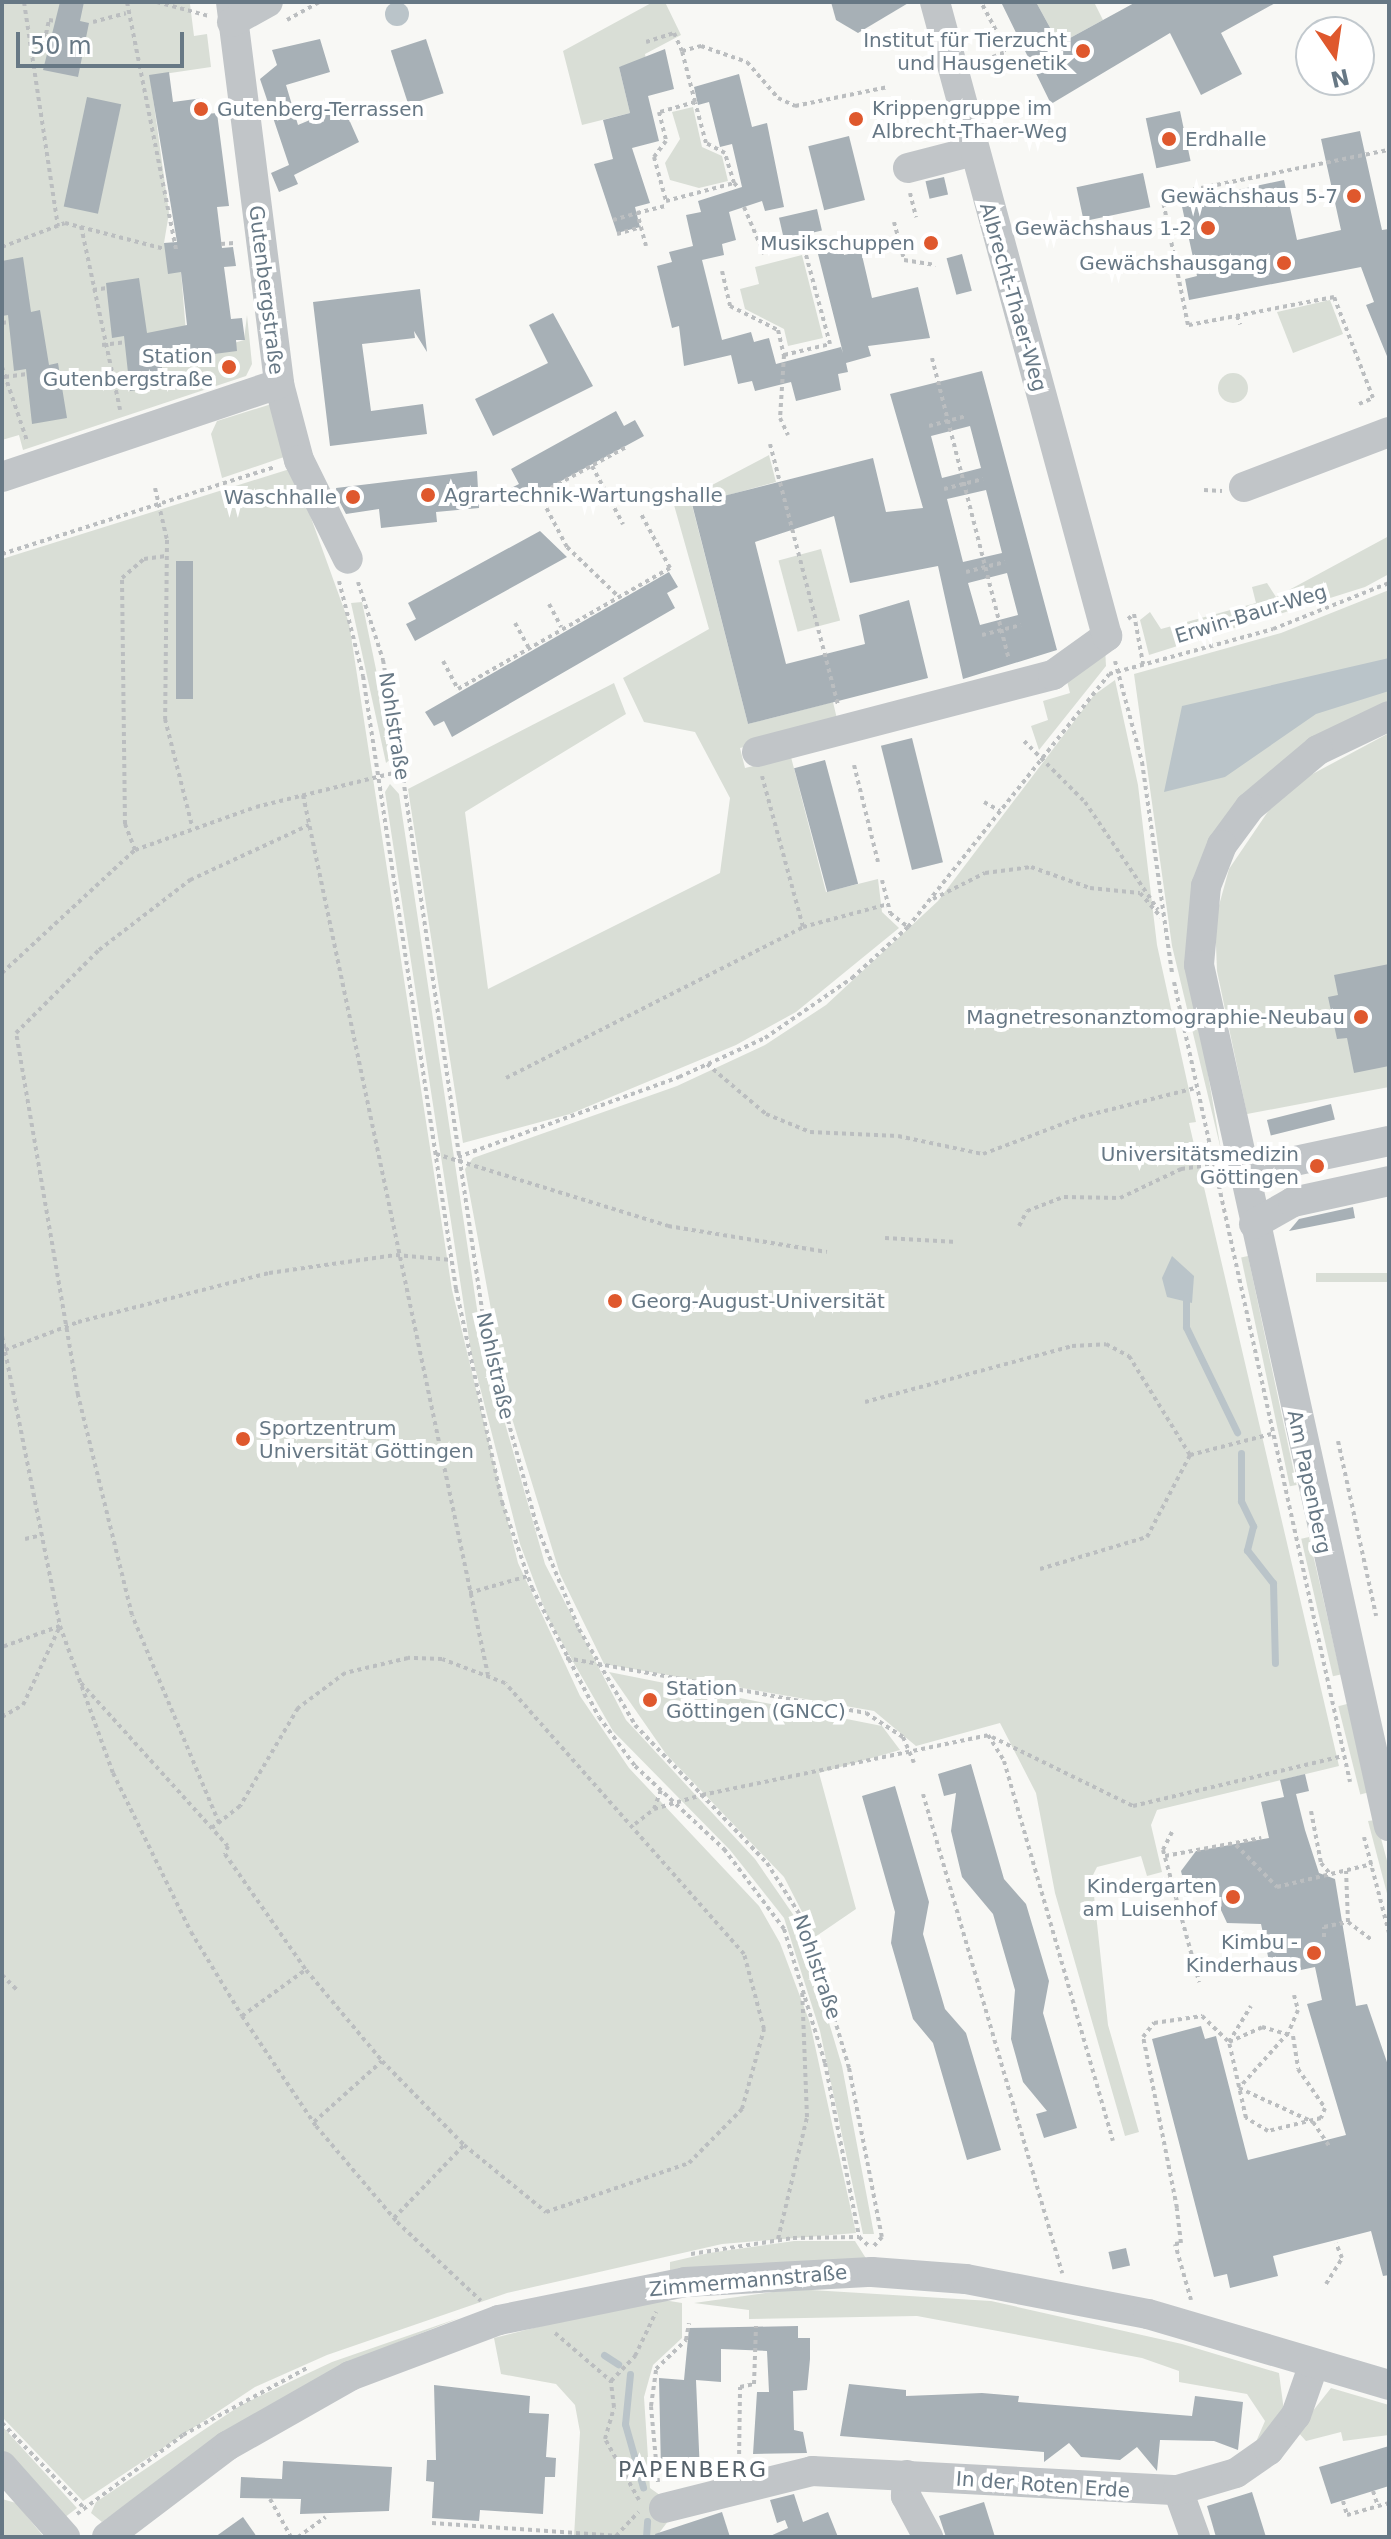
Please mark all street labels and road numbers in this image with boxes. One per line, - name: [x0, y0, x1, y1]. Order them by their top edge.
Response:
- street label: Albrecht-Thaer-Weg: [975, 200, 1051, 394]
- street label: Gutenbergstraße: [244, 204, 288, 376]
- street label: Erwin-Baur-Weg: [1172, 579, 1330, 649]
- street label: Nohlstraße: [374, 670, 414, 782]
- street label: Nohlstraße: [471, 1310, 519, 1422]
- street label: Am Papenberg: [1282, 1408, 1336, 1556]
- street label: Nohlstraße: [788, 1912, 846, 2022]
- street label: Zimmermannstraße: [648, 2260, 848, 2302]
- street label: In der Roten Erde: [955, 2467, 1131, 2503]

